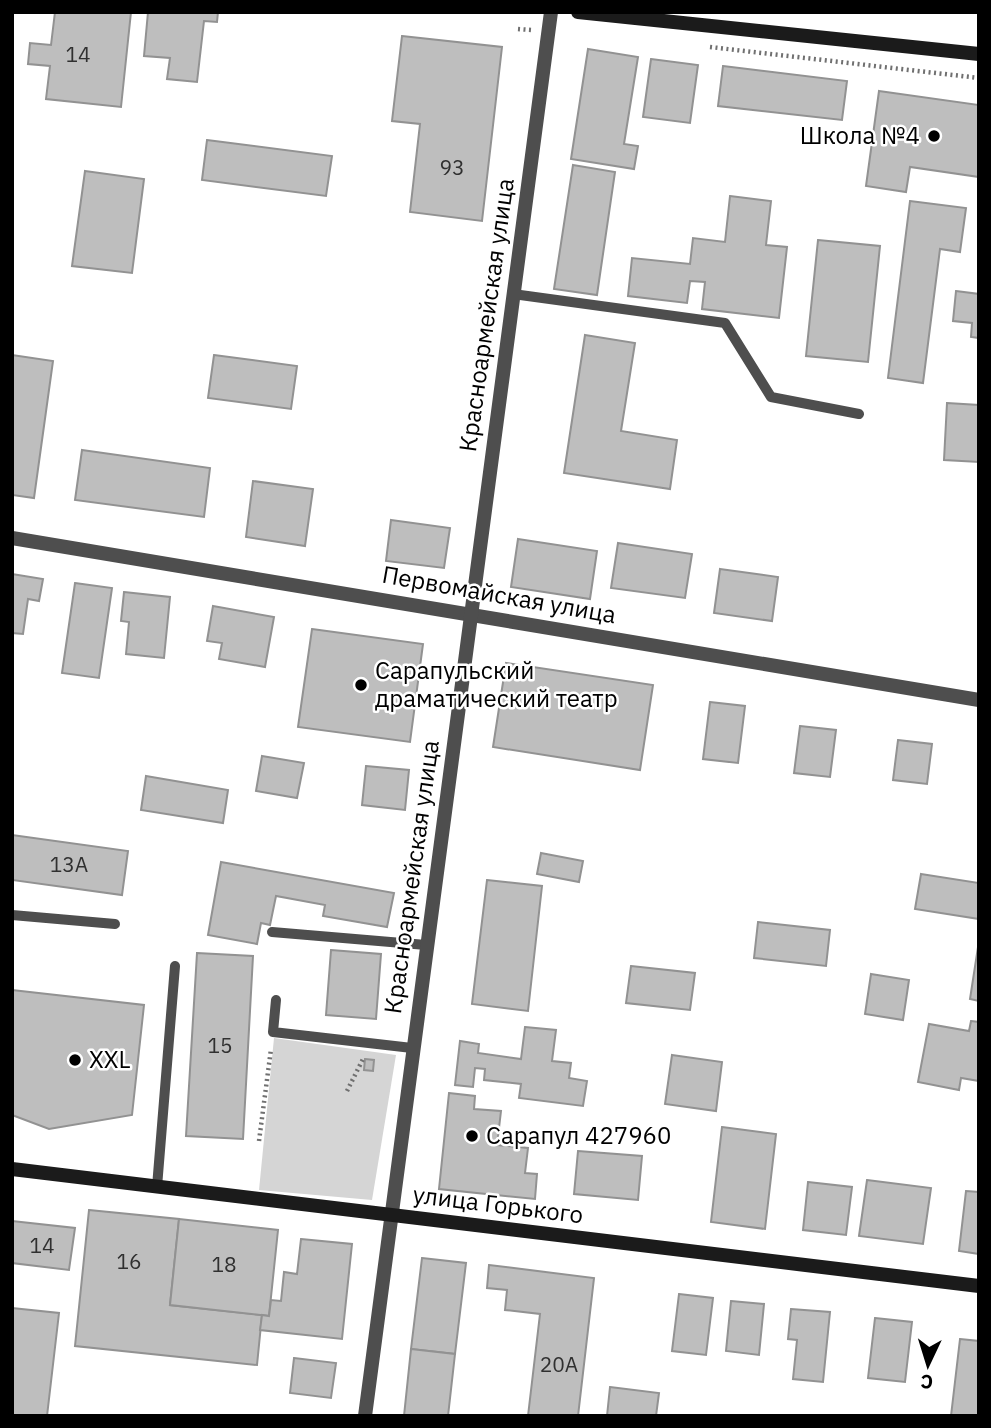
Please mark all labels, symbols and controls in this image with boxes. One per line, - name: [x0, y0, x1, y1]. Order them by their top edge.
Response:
- house number: 14: [65, 40, 91, 68]
- place label: Школа №4: [800, 119, 920, 151]
- marker: Школа №4: [926, 128, 942, 144]
- house number: 93: [439, 153, 465, 181]
- street label: Красноармейская улица: [451, 176, 521, 454]
- street label: Первомайская улица: [380, 558, 619, 630]
- place label: Сарапульский драматический театр: [375, 654, 618, 714]
- marker: Сарапульский драматический театр: [353, 677, 369, 693]
- street label: Красноармейская улица: [376, 738, 446, 1016]
- house number: 13А: [50, 850, 88, 878]
- house number: 15: [207, 1031, 233, 1059]
- place label: XXL: [89, 1043, 130, 1075]
- marker: XXL: [67, 1052, 83, 1068]
- place label: Сарапул 427960: [486, 1119, 671, 1151]
- marker: Сарапул 427960: [464, 1128, 480, 1144]
- street label: улица Горького: [411, 1178, 585, 1230]
- house number: 14: [29, 1231, 55, 1259]
- house number: 16: [116, 1247, 142, 1275]
- house number: 18: [211, 1250, 237, 1278]
- north arrow: [893, 1330, 963, 1400]
- house number: 20А: [540, 1350, 578, 1378]
- text: С: [920, 1370, 934, 1394]

